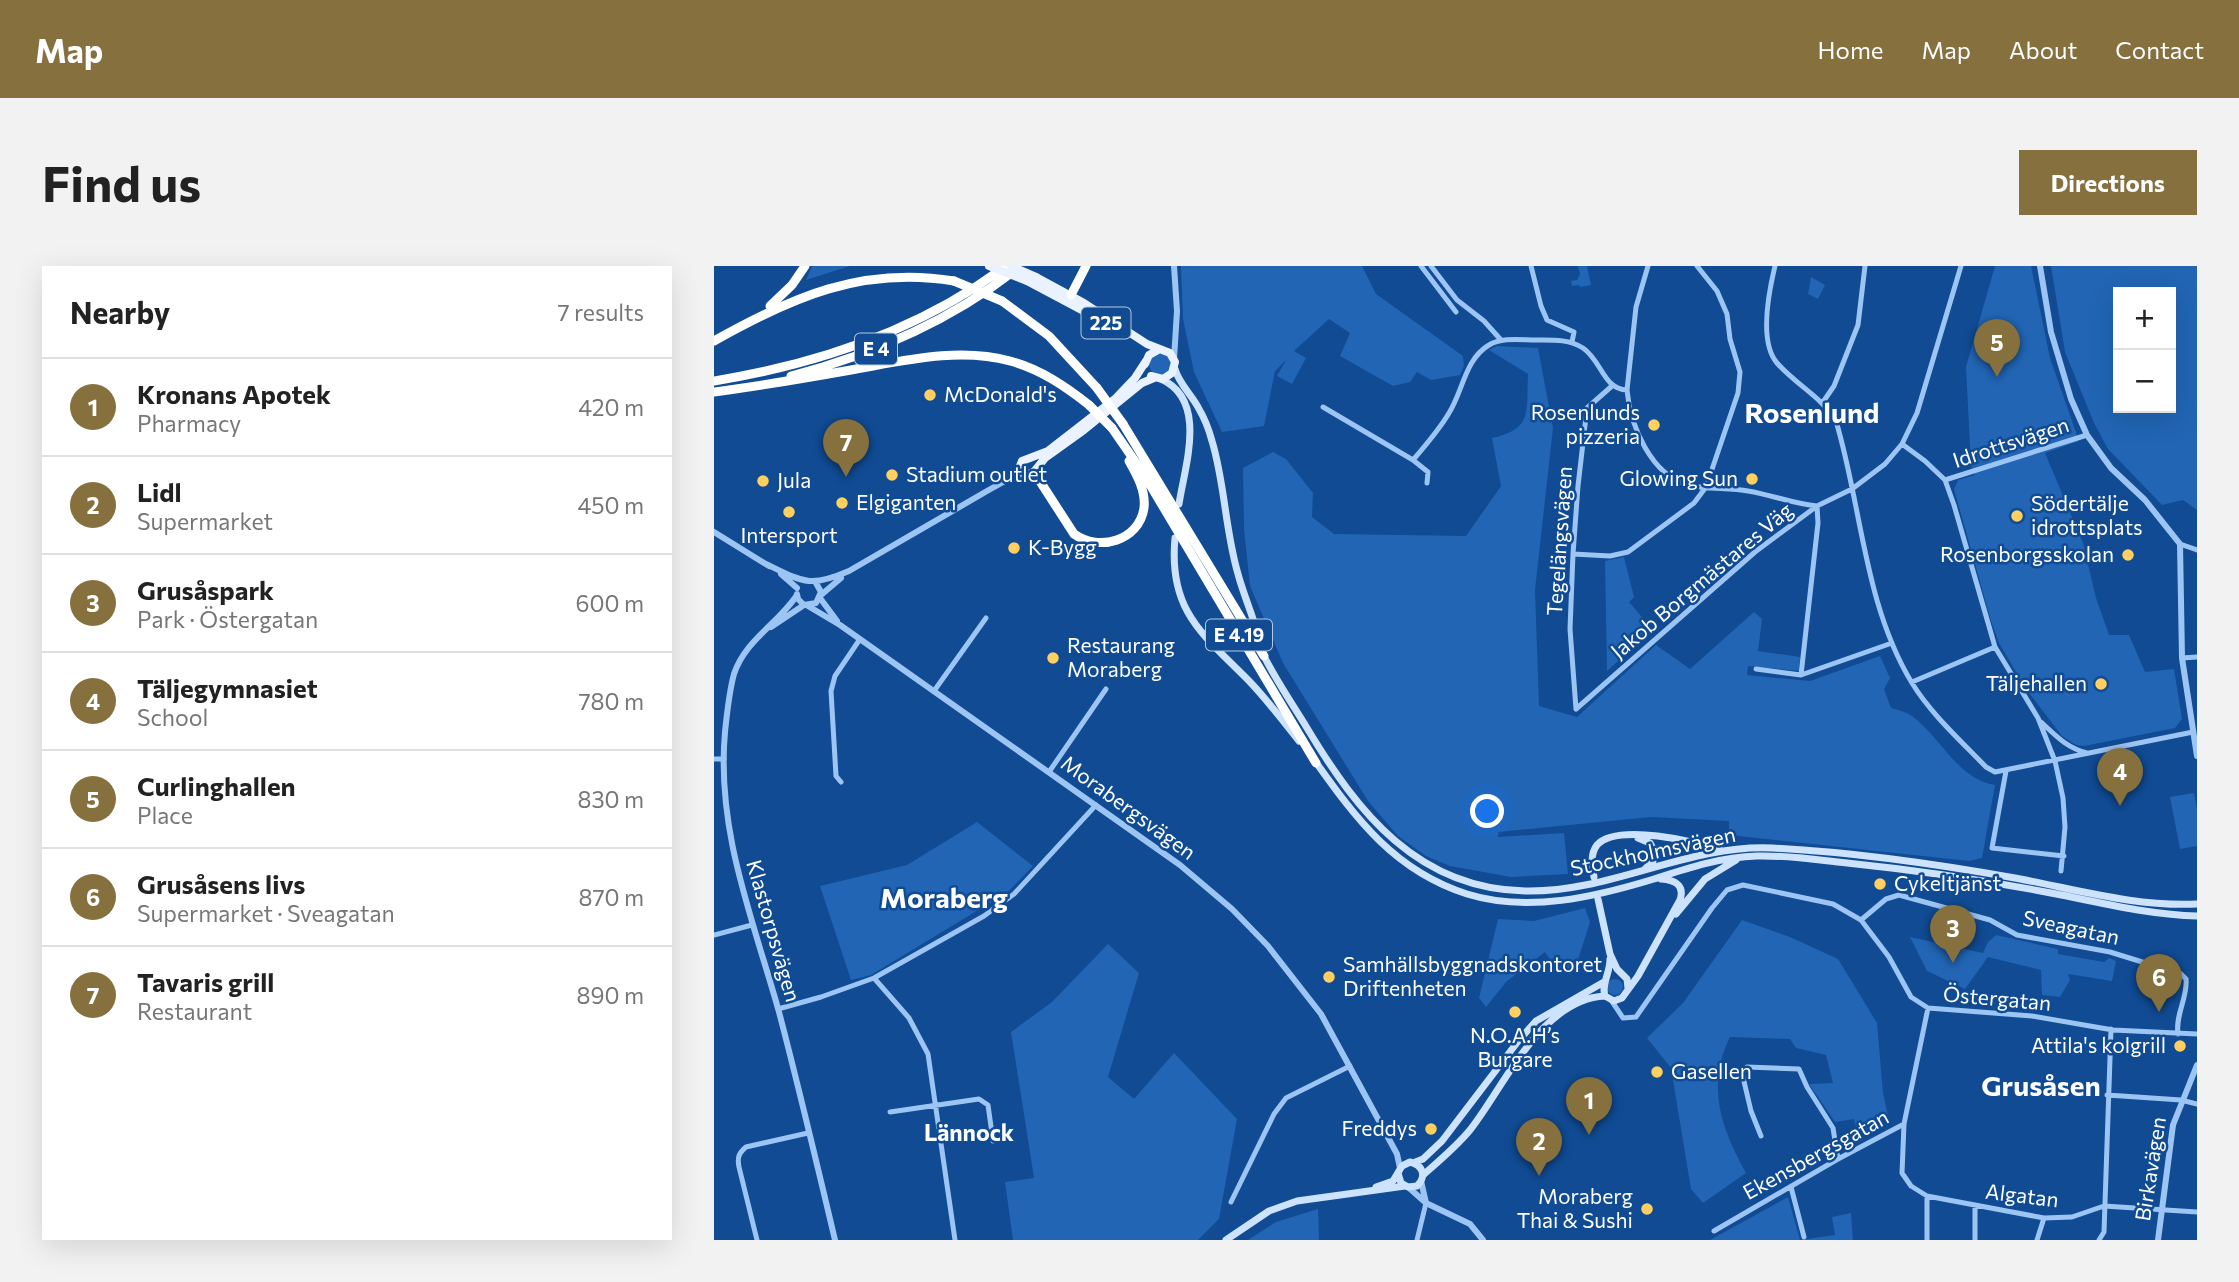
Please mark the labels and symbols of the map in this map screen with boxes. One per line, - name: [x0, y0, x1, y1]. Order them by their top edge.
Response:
- road number: 225: [1082, 307, 1130, 338]
- pin: 5: [1974, 319, 2020, 377]
- road number: E 4: [855, 334, 897, 365]
- place label: McDonald's: [944, 381, 1057, 406]
- marker: McDonald's: [922, 387, 938, 403]
- district label: Rosenlund: [1745, 395, 1879, 429]
- place label: Rosenlunds pizzeria: [1531, 399, 1640, 448]
- street label: Idrottsvägen: [1949, 411, 2072, 472]
- marker: Rosenlunds pizzeria: [1646, 417, 1662, 433]
- pin: 7: [823, 419, 869, 477]
- place label: Stadium outlet: [906, 461, 1047, 486]
- street label: Tegelängsvägen: [1541, 465, 1576, 617]
- place label: Glowing Sun: [1619, 465, 1738, 490]
- place label: Jula: [777, 467, 811, 492]
- marker: Stadium outlet: [884, 467, 900, 483]
- marker: Glowing Sun: [1744, 471, 1760, 487]
- marker: Jula: [755, 473, 771, 489]
- place label: Elgiganten: [856, 489, 956, 514]
- place label: Södertälje idrottsplats: [2031, 490, 2143, 539]
- marker: Elgiganten: [834, 495, 850, 511]
- street label: Jakob Borgmästares Väg: [1605, 497, 1797, 663]
- marker: Intersport: [781, 504, 797, 520]
- marker: Södertälje idrottsplats: [2009, 508, 2025, 524]
- place label: Intersport: [741, 522, 838, 547]
- place label: K-Bygg: [1028, 534, 1097, 559]
- marker: K-Bygg: [1006, 540, 1022, 556]
- place label: Rosenborgsskolan: [1940, 541, 2114, 566]
- marker: Rosenborgsskolan: [2120, 547, 2136, 563]
- road number: E 4.19: [1206, 620, 1272, 650]
- place label: Restaurang Moraberg: [1067, 632, 1175, 681]
- marker: Restaurang Moraberg: [1045, 650, 1061, 666]
- place label: Täljehallen: [1986, 670, 2087, 695]
- marker: Täljehallen: [2093, 676, 2109, 692]
- pin: 4: [2097, 748, 2143, 806]
- street label: Morabergsvägen: [1057, 750, 1201, 864]
- your location: [1470, 794, 1504, 828]
- street label: Stockholmsvägen: [1568, 821, 1738, 880]
- street label: Klastorpsvägen: [742, 857, 807, 1004]
- place label: Cykeltjänst: [1894, 870, 2001, 895]
- marker: Cykeltjänst: [1872, 876, 1888, 892]
- district label: Moraberg: [880, 880, 1008, 914]
- street label: Sveagatan: [2021, 904, 2122, 949]
- pin: 3: [1930, 905, 1976, 963]
- place label: Samhällsbyggnadskontoret Driftenheten: [1343, 951, 1602, 1000]
- pin: 6: [2136, 954, 2182, 1012]
- marker: Samhällsbyggnadskontoret Driftenheten: [1321, 969, 1337, 985]
- street label: Östergatan: [1942, 980, 2052, 1015]
- marker: N.O.A.H’s Burgare: [1507, 1004, 1523, 1020]
- place label: N.O.A.H’s Burgare: [1470, 1022, 1560, 1071]
- place label: Attila's kolgrill: [2031, 1032, 2166, 1057]
- marker: Attila's kolgrill: [2172, 1038, 2188, 1054]
- place label: Gasellen: [1671, 1058, 1752, 1083]
- marker: Gasellen: [1649, 1064, 1665, 1080]
- district label: Grusåsen: [1981, 1068, 2101, 1102]
- pin: 1: [1566, 1077, 1612, 1135]
- street label: Ekensbergsgatan: [1738, 1103, 1892, 1204]
- place label: Freddys: [1342, 1115, 1417, 1140]
- street label: Birkavägen: [2129, 1115, 2170, 1223]
- district label: Lännock: [924, 1118, 1014, 1146]
- pin: 2: [1516, 1118, 1562, 1176]
- marker: Freddys: [1423, 1121, 1439, 1137]
- street label: Algatan: [1984, 1178, 2060, 1211]
- place label: Moraberg Thai & Sushi: [1517, 1183, 1633, 1232]
- marker: Moraberg Thai & Sushi: [1639, 1201, 1655, 1217]

